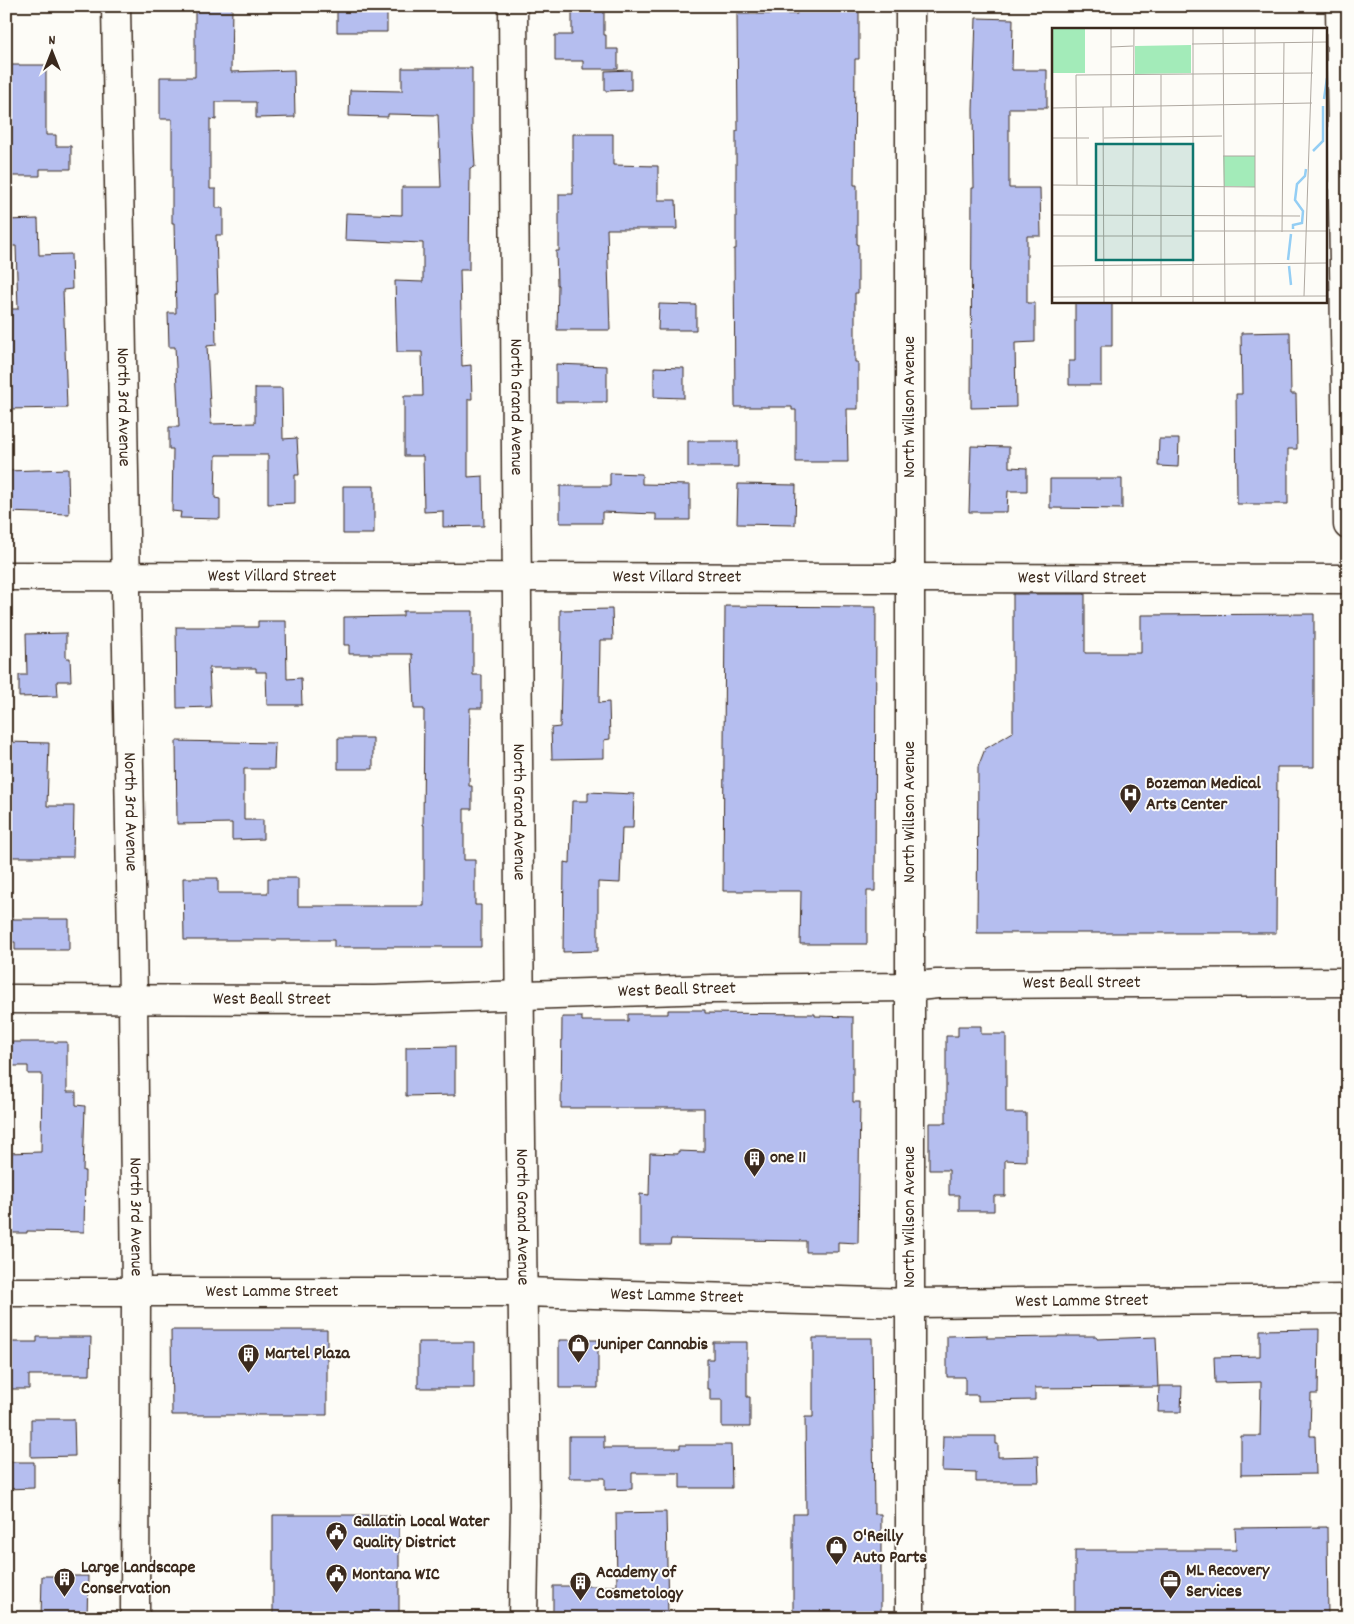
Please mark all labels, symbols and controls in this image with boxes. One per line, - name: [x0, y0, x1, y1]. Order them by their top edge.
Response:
- north arrow: [28, 28, 78, 78]
- inset map: [1052, 28, 1326, 302]
- text: N: [49, 31, 56, 51]
- street label: North Willson Avenue: [898, 336, 923, 478]
- street label: North Grand Avenue: [503, 338, 529, 476]
- street label: North 3rd Avenue: [109, 347, 136, 467]
- street label: West Villard Street: [208, 564, 337, 589]
- street label: West Villard Street: [613, 565, 742, 590]
- street label: West Villard Street: [1018, 566, 1147, 591]
- street label: North Willson Avenue: [898, 741, 923, 883]
- street label: North Grand Avenue: [505, 743, 531, 881]
- street label: North 3rd Avenue: [116, 752, 143, 872]
- place label: Bozeman Medical Arts Center: [1146, 772, 1261, 818]
- hospital icon: Bozeman Medical Arts Center: [1118, 782, 1142, 813]
- street label: West Beall Street: [1023, 971, 1141, 996]
- street label: West Beall Street: [617, 976, 736, 1005]
- street label: West Beall Street: [213, 987, 331, 1012]
- building icon: one 11: [742, 1146, 766, 1177]
- place label: one 11: [770, 1146, 806, 1171]
- street label: North Willson Avenue: [898, 1146, 923, 1288]
- street label: North Grand Avenue: [509, 1148, 535, 1286]
- street label: North 3rd Avenue: [122, 1157, 148, 1277]
- street label: West Lamme Street: [205, 1280, 339, 1305]
- street label: West Lamme Street: [610, 1282, 744, 1311]
- street label: West Lamme Street: [1015, 1288, 1149, 1315]
- shop icon: Juniper Cannabis: [566, 1333, 590, 1364]
- place label: Juniper Cannabis: [594, 1333, 708, 1358]
- building icon: Martel Plaza: [237, 1342, 261, 1373]
- place label: Martel Plaza: [265, 1342, 350, 1367]
- place label: Gallatin Local Water Quality District: [353, 1510, 490, 1556]
- public building icon: Gallatin Local Water Quality District: [325, 1520, 349, 1551]
- place label: O'Reilly Auto Parts: [853, 1525, 927, 1571]
- shop icon: O'Reilly Auto Parts: [825, 1535, 849, 1566]
- place label: Large Landscape Conservation: [81, 1556, 196, 1602]
- place label: ML Recovery Services: [1186, 1559, 1270, 1605]
- place label: Academy of Cosmetology: [596, 1561, 684, 1607]
- public building icon: Montana WIC: [324, 1563, 348, 1594]
- place label: Montana WIC: [352, 1563, 440, 1588]
- building icon: Large Landscape Conservation: [53, 1566, 77, 1597]
- office icon: ML Recovery Services: [1158, 1569, 1182, 1600]
- building icon: Academy of Cosmetology: [568, 1571, 592, 1602]

